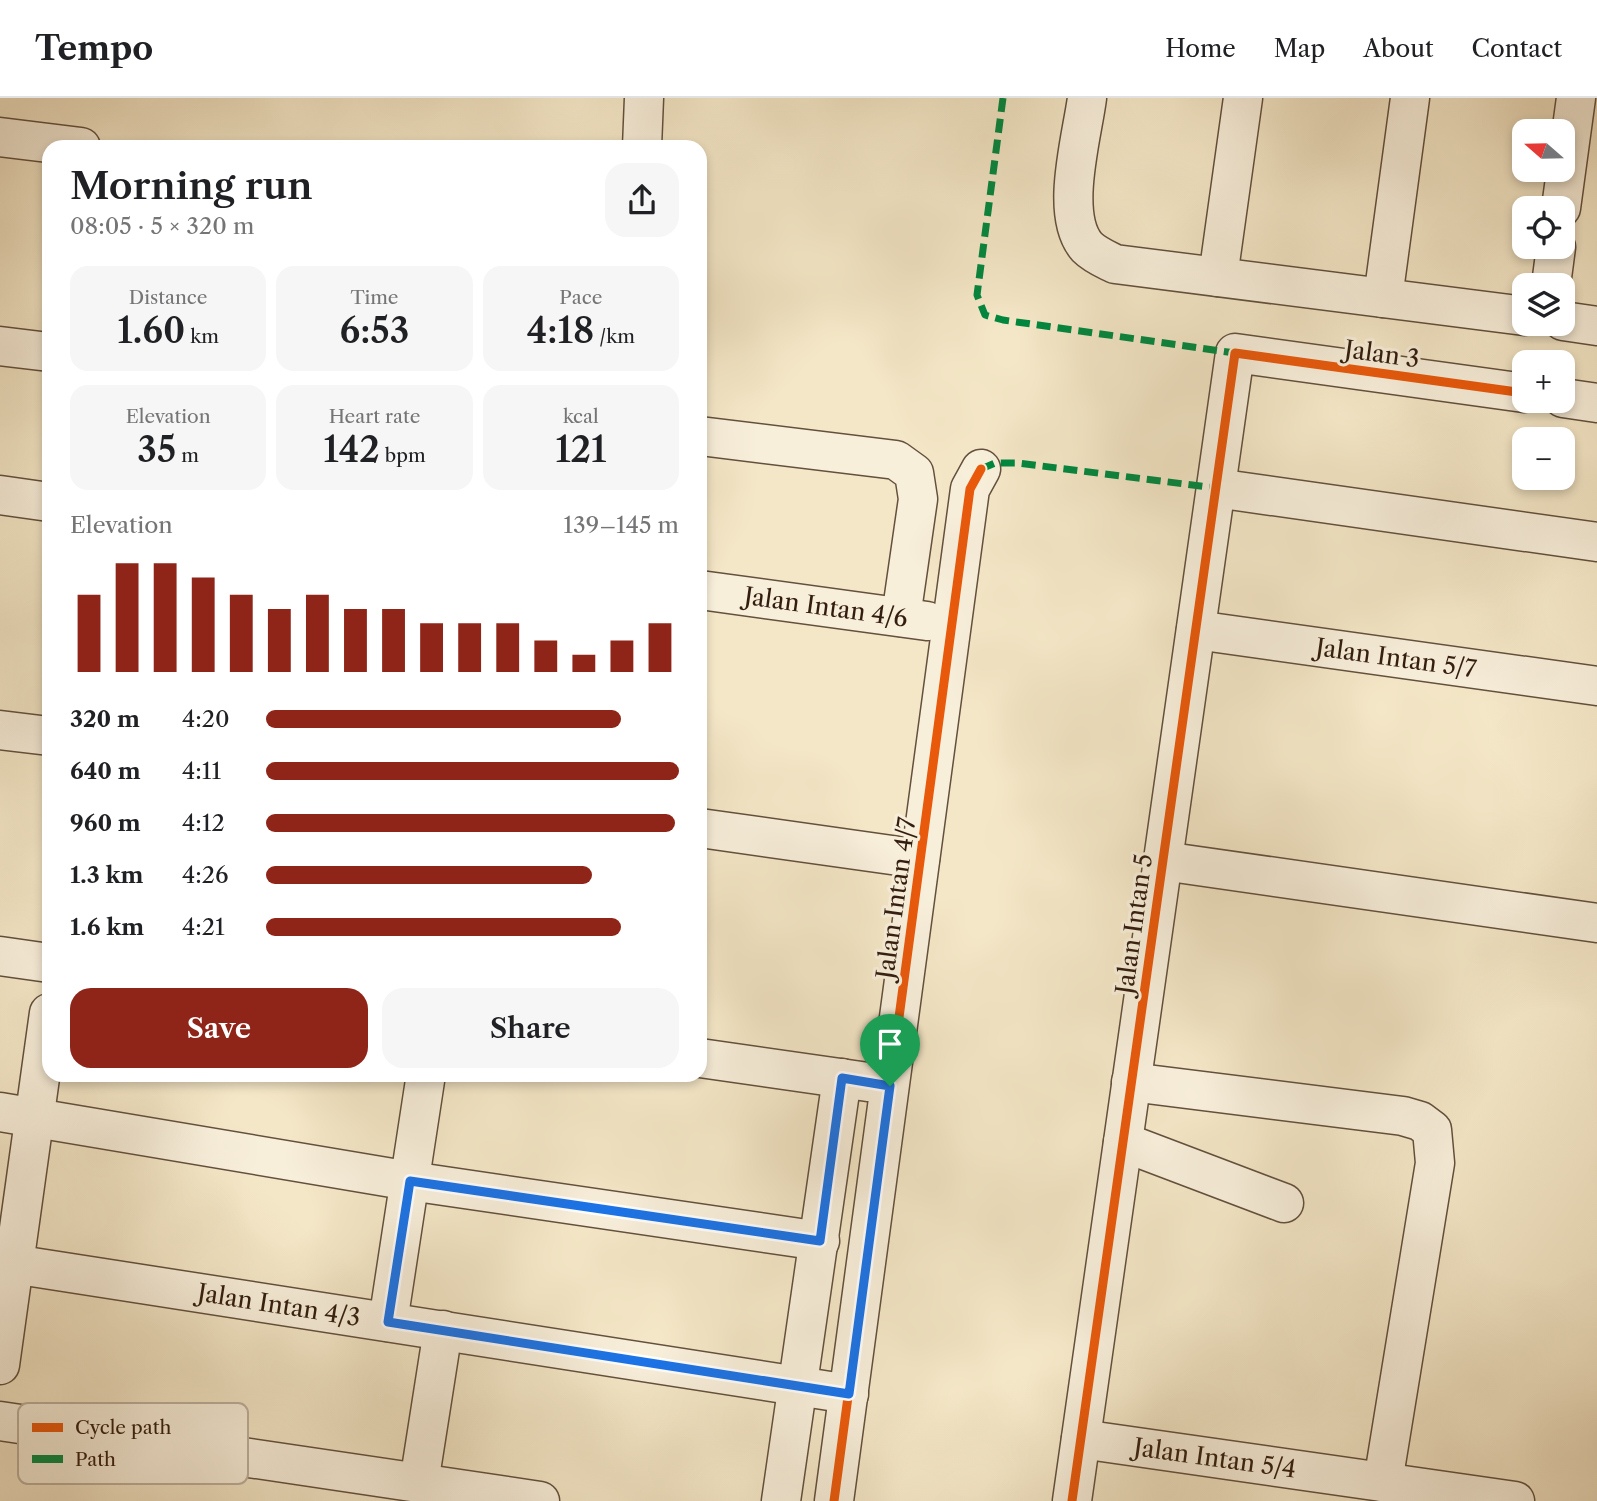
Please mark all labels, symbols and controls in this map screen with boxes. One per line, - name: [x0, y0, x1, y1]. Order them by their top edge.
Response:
- text: Tempo: [35, 28, 153, 69]
- text: Home: [1165, 34, 1236, 63]
- text: Map: [1274, 34, 1325, 63]
- text: About: [1363, 34, 1434, 63]
- text: Contact: [1472, 34, 1562, 63]
- north arrow: [1512, 119, 1575, 182]
- map controls: [1512, 119, 1575, 490]
- text: Morning run: [70, 162, 313, 209]
- button: share: [605, 163, 679, 237]
- button: locate: [1512, 196, 1575, 259]
- text: 08:05 · 5 × 320 m: [70, 212, 254, 240]
- button: layers: [1512, 273, 1575, 336]
- text: Distance: [129, 286, 207, 309]
- text: Time: [350, 286, 399, 309]
- text: Pace: [559, 286, 602, 309]
- text: 1.60: [117, 309, 185, 352]
- text: 6:53: [340, 309, 409, 352]
- text: 4:18: [527, 309, 594, 352]
- text: km: [185, 325, 219, 348]
- text: /km: [594, 325, 635, 348]
- street label: Jalan 3: [1339, 334, 1421, 374]
- button: +: [1512, 350, 1575, 413]
- text: Elevation: [126, 405, 211, 428]
- text: Heart rate: [329, 405, 420, 428]
- text: kcal: [563, 405, 599, 428]
- button: −: [1512, 427, 1575, 490]
- text: 35: [137, 428, 176, 471]
- text: 142: [323, 428, 380, 471]
- text: 121: [555, 428, 606, 471]
- text: m: [176, 444, 199, 467]
- text: bpm: [380, 444, 426, 467]
- text: Elevation: [70, 511, 173, 539]
- text: 139–145 m: [563, 511, 679, 539]
- street label: Jalan Intan 4/6: [738, 581, 910, 633]
- street label: Jalan Intan 5/7: [1310, 632, 1478, 684]
- text: 320 m: [70, 705, 140, 733]
- text: 4:20: [182, 705, 230, 733]
- text: 640 m: [70, 757, 141, 785]
- text: 4:11: [182, 757, 221, 785]
- text: 960 m: [70, 809, 141, 837]
- text: 4:12: [182, 809, 225, 837]
- street label: Jalan Intan 4/7: [870, 815, 922, 985]
- street label: Jalan Intan 5: [1109, 852, 1158, 1000]
- text: 1.3 km: [70, 861, 144, 889]
- text: 4:26: [182, 861, 228, 889]
- text: 1.6 km: [70, 913, 144, 941]
- text: 4:21: [182, 913, 225, 941]
- button: Save: [70, 988, 368, 1068]
- button: Share: [382, 988, 679, 1068]
- pin: [860, 1014, 920, 1086]
- icon: arrive: [871, 1025, 909, 1063]
- street label: Jalan Intan 4/3: [192, 1277, 362, 1332]
- legend: [18, 1403, 248, 1484]
- text: Cycle path: [75, 1416, 171, 1439]
- street label: Jalan Intan 5/4: [1128, 1432, 1298, 1484]
- text: Path: [75, 1448, 116, 1471]

